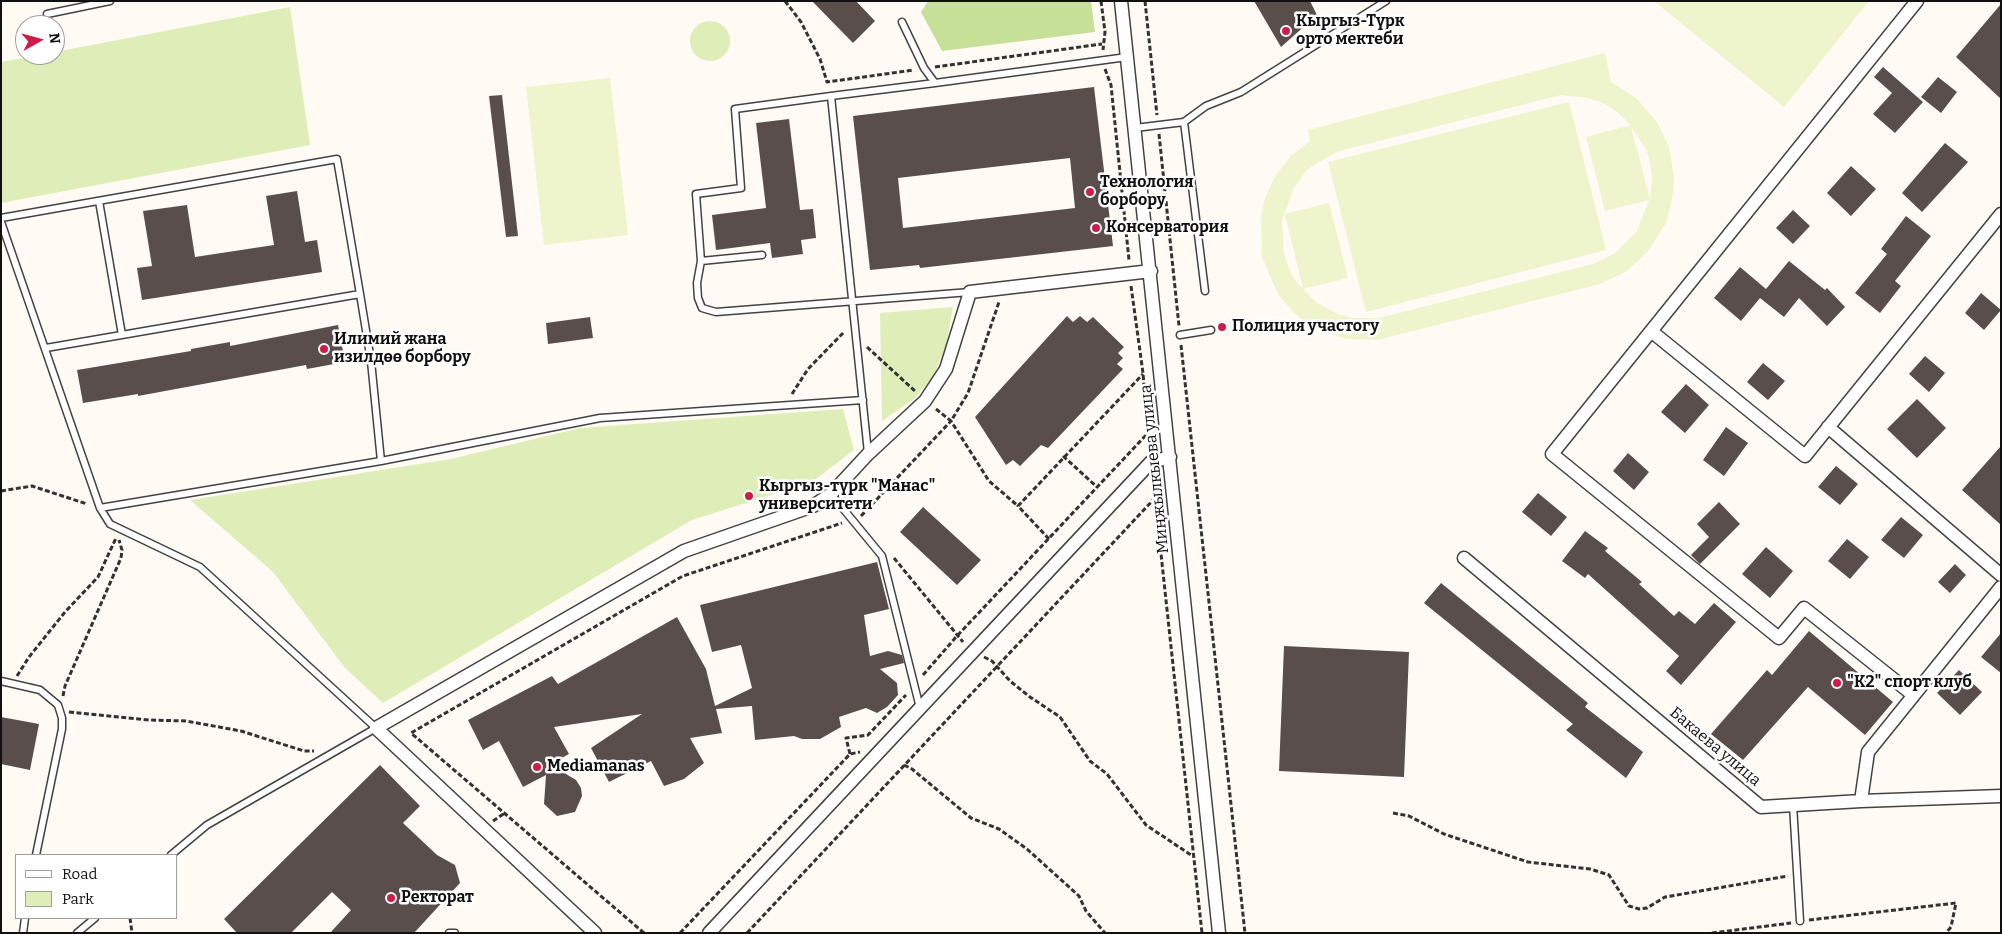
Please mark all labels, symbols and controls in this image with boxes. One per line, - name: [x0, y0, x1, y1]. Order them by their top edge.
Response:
- place label: Кыргыз-Түрк орто мектеби: [1296, 12, 1405, 50]
- north arrow: [15, 15, 65, 65]
- marker: Кыргыз-Түрк орто мектеби: [1280, 25, 1292, 37]
- text: N: [45, 32, 63, 45]
- place label: Технология борбору: [1100, 173, 1193, 211]
- marker: Технология борбору: [1084, 186, 1096, 198]
- place label: Консерватория: [1106, 218, 1229, 238]
- marker: Консерватория: [1090, 222, 1102, 234]
- place label: Полиция участогу: [1232, 317, 1379, 337]
- marker: Полиция участогу: [1216, 321, 1228, 333]
- place label: Илимий жана изилдөө борбору: [334, 330, 471, 368]
- marker: Илимий жана изилдөө борбору: [318, 343, 330, 355]
- street label: Миңжылкыева улица: [1137, 383, 1173, 555]
- place label: Кыргыз-түрк "Манас" университети: [759, 477, 936, 515]
- marker: Кыргыз-түрк "Манас" университети: [743, 490, 755, 502]
- place label: "К2" спорт клуб: [1847, 673, 1972, 693]
- marker: "К2" спорт клуб: [1831, 677, 1843, 689]
- street label: Бакаева улица: [1666, 703, 1764, 791]
- place label: Mediamanas: [547, 757, 645, 777]
- marker: Mediamanas: [531, 761, 543, 773]
- legend: [15, 854, 178, 919]
- text: Road: [62, 865, 97, 883]
- place label: Ректорат: [401, 888, 474, 908]
- text: Park: [62, 890, 94, 908]
- marker: Ректорат: [385, 892, 397, 904]

